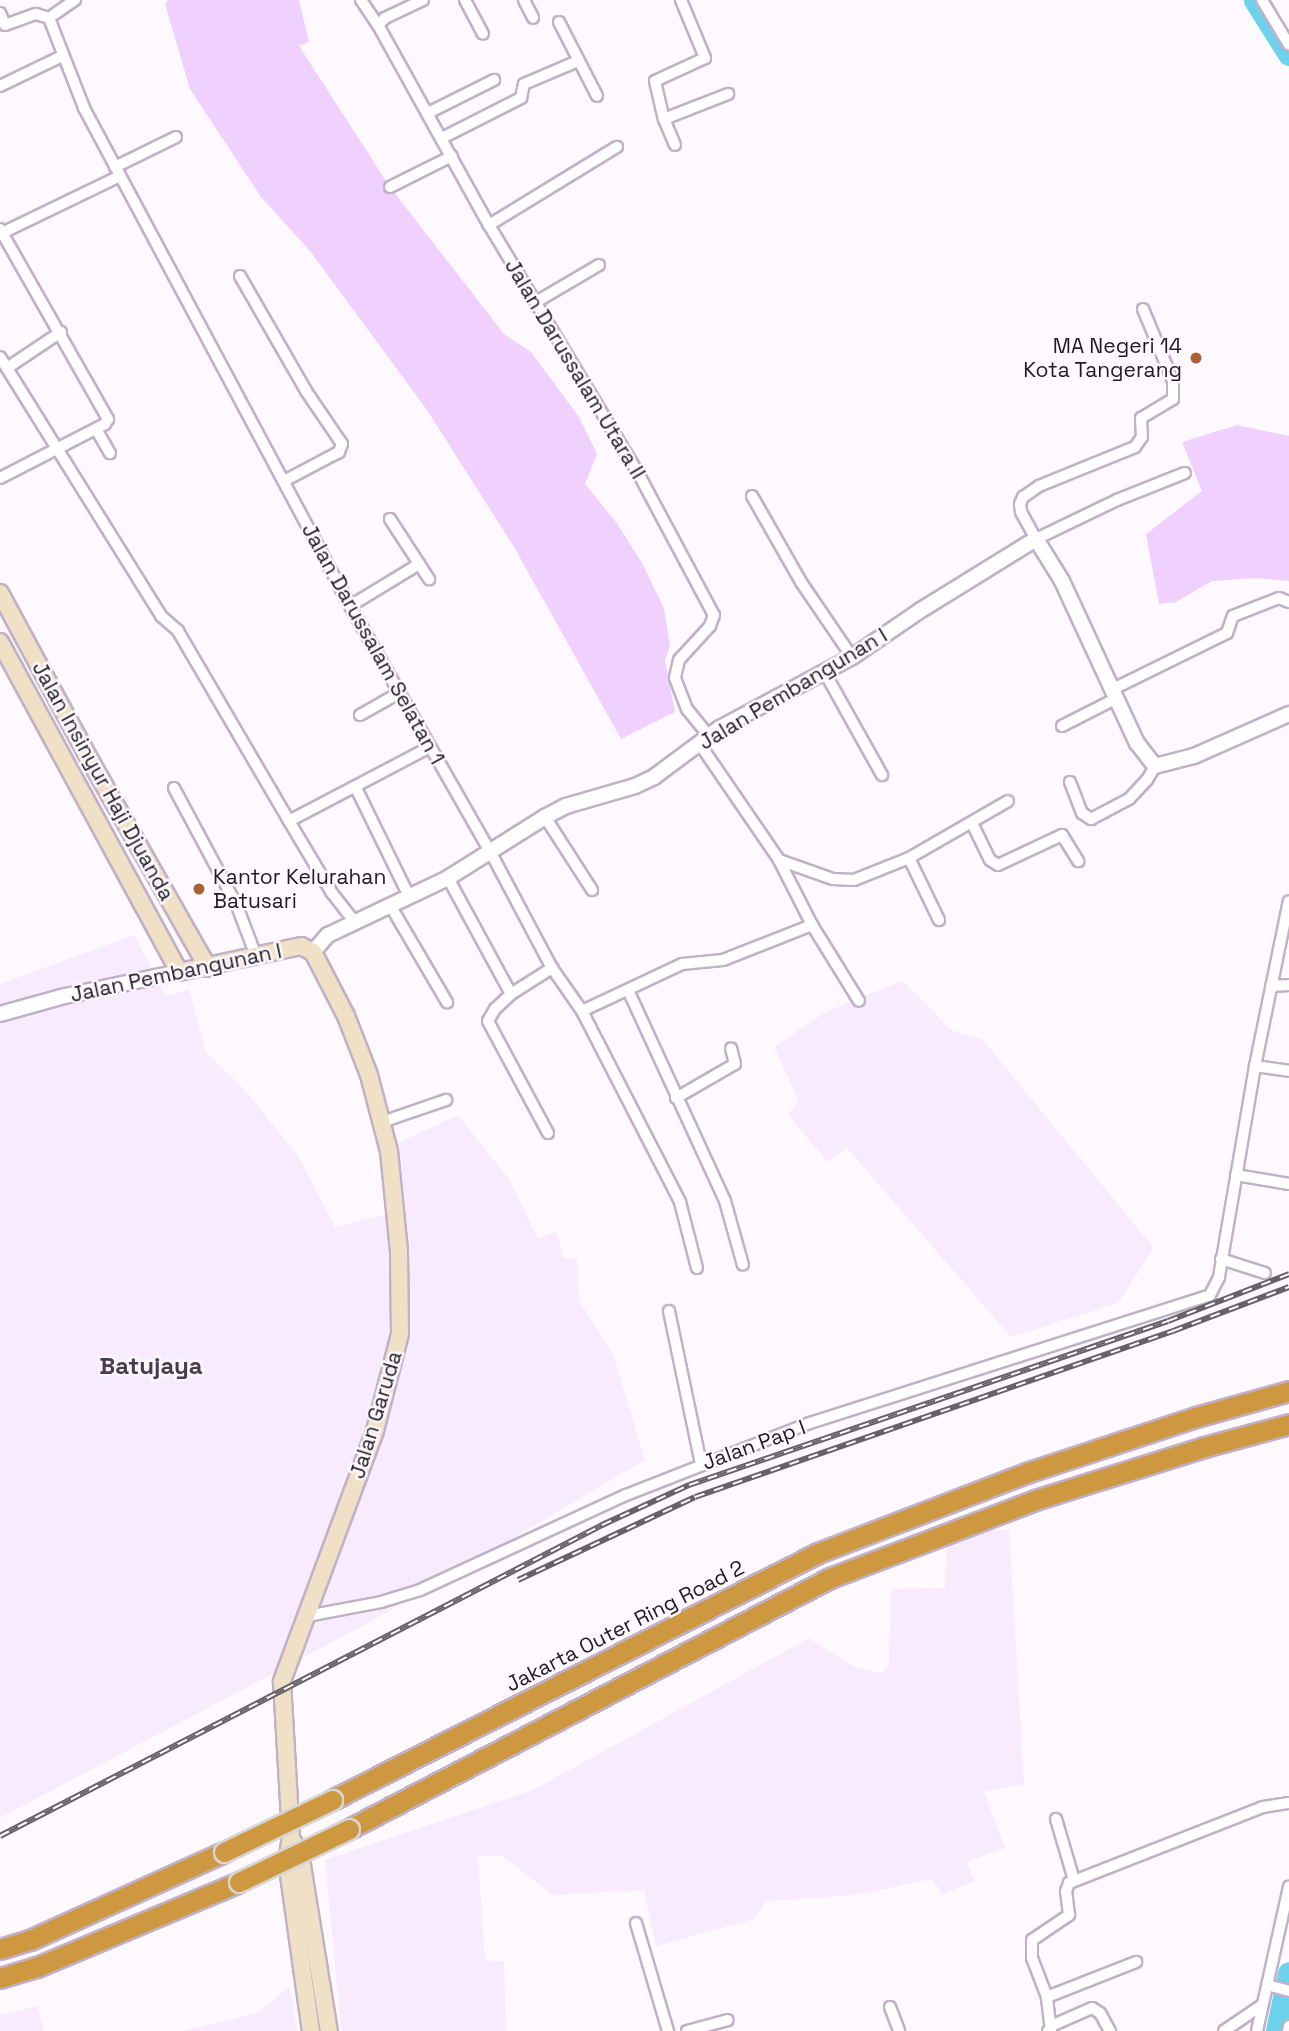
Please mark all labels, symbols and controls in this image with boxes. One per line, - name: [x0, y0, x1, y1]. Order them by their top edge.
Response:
- street label: Jalan Darussalam Utara II: [499, 255, 651, 483]
- place label: MA Negeri 14 Kota Tangerang: [1023, 333, 1182, 383]
- marker: MA Negeri 14 Kota Tangerang: [1188, 350, 1204, 366]
- street label: Jalan Darussalam Selatan 1: [296, 519, 450, 769]
- street label: Jalan Pembangunan I: [694, 623, 892, 755]
- street label: Jalan Insinyur Haji Djuanda: [27, 657, 179, 905]
- place label: Kantor Kelurahan Batusari: [213, 864, 386, 914]
- marker: Kantor Kelurahan Batusari: [191, 881, 207, 897]
- street label: Jalan Pembangunan I: [68, 938, 284, 1008]
- street label: Jalan Garuda: [345, 1348, 407, 1482]
- district label: Batujaya: [99, 1352, 203, 1380]
- street label: Jalan Pap I: [699, 1415, 809, 1475]
- street label: Jakarta Outer Ring Road 2: [502, 1555, 748, 1697]

